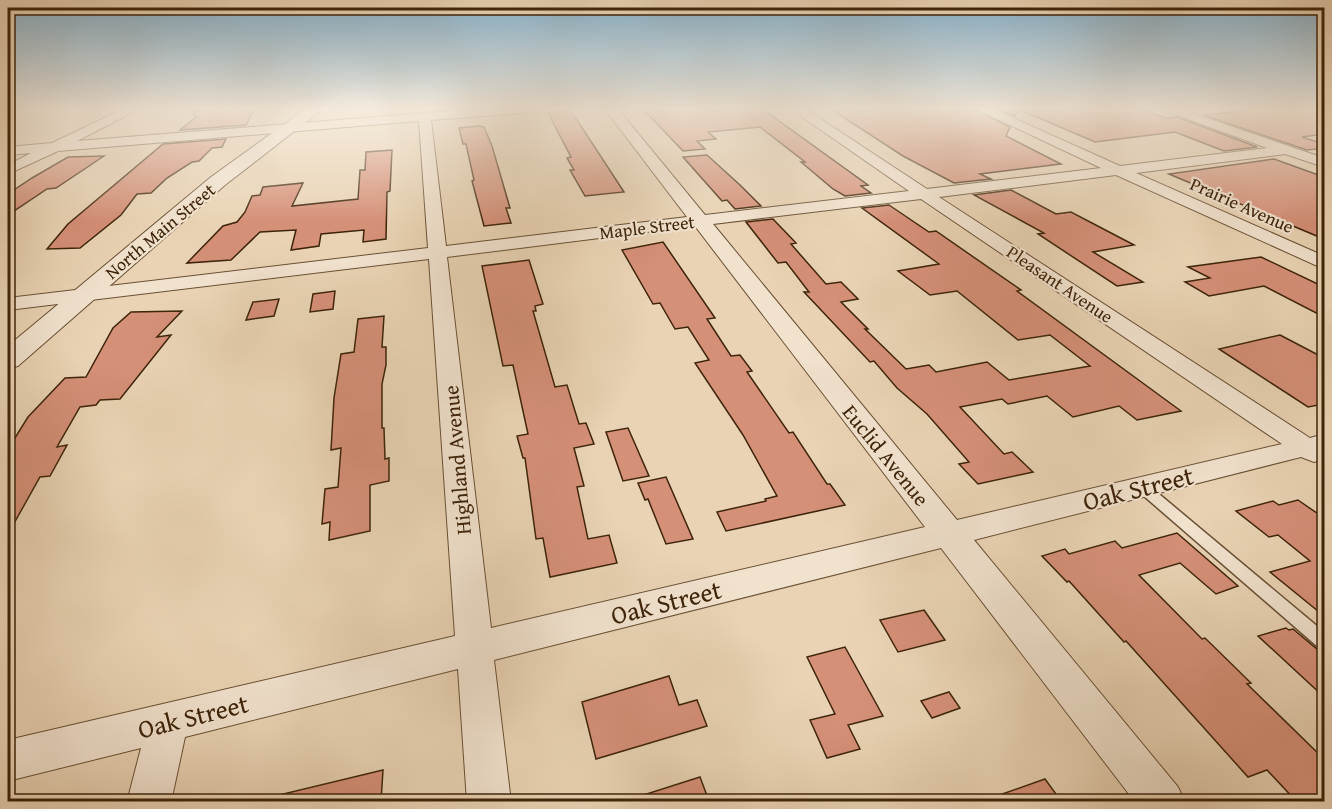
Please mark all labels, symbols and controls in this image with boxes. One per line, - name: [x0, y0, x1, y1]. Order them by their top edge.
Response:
- street label: Prairie Avenue: [1186, 170, 1298, 240]
- street label: North Main Street: [99, 176, 222, 285]
- street label: Maple Street: [598, 208, 697, 246]
- street label: Pleasant Avenue: [1001, 238, 1119, 330]
- street label: Highland Avenue: [435, 384, 479, 536]
- street label: Euclid Avenue: [835, 397, 937, 513]
- street label: Oak Street: [1079, 455, 1197, 521]
- street label: Oak Street: [607, 569, 725, 635]
- street label: Oak Street: [134, 683, 252, 749]

